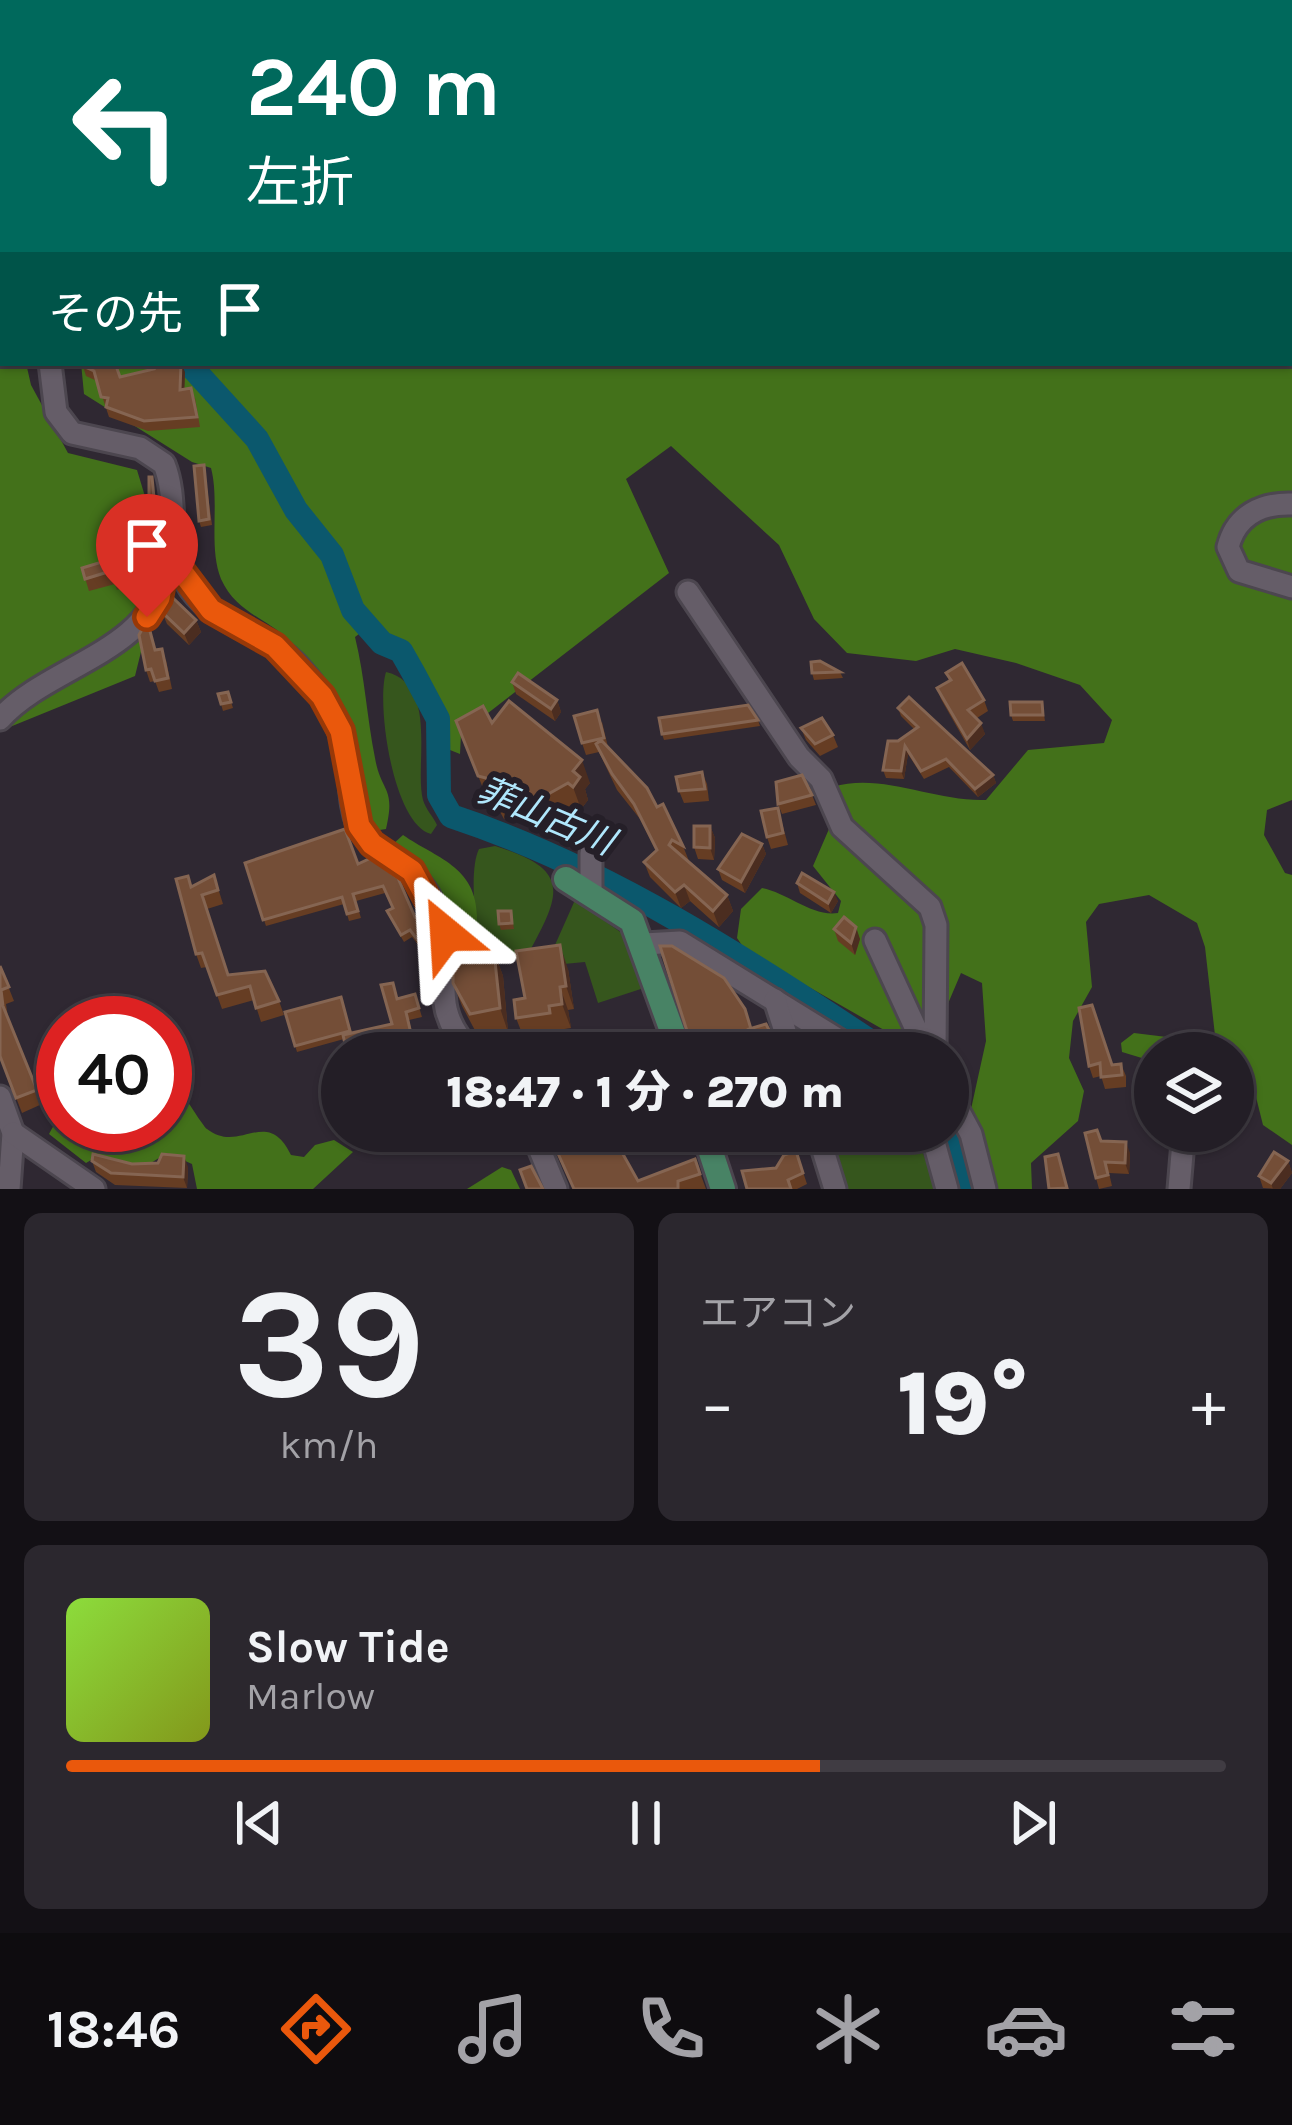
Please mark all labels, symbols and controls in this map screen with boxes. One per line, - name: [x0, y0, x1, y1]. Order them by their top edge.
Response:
- text: 240 m: [246, 38, 501, 136]
- icon: left: [48, 48, 204, 204]
- text: 左折: [246, 151, 354, 215]
- icon: arrive: [207, 276, 273, 342]
- text: その先: [48, 288, 183, 340]
- pin: [96, 494, 198, 617]
- icon: arrive: [114, 512, 180, 578]
- water label: 菲山古川: [472, 769, 624, 865]
- position arrow: [383, 871, 509, 997]
- speed limit sign: 40: [36, 996, 192, 1152]
- map controls: [1134, 1032, 1254, 1152]
- button: layers: [1134, 1032, 1254, 1152]
- text: 18:47 · 1 分 · 270 m: [446, 1066, 844, 1118]
- text: 39: [233, 1253, 425, 1435]
- text: エアコン: [700, 1290, 856, 1336]
- text: 19°: [897, 1351, 1029, 1457]
- text: −: [700, 1365, 735, 1443]
- text: +: [1191, 1365, 1226, 1443]
- text: km/h: [280, 1422, 378, 1468]
- text: Slow Tide: [246, 1621, 450, 1673]
- text: Marlow: [246, 1673, 375, 1719]
- icon: previous: [226, 1790, 292, 1856]
- icon: pause: [613, 1790, 679, 1856]
- icon: next: [1000, 1790, 1066, 1856]
- icon: directions: [274, 1987, 358, 2071]
- icon: music: [451, 1987, 535, 2071]
- icon: phone: [629, 1987, 713, 2071]
- icon: climate: [806, 1987, 890, 2071]
- icon: car: [984, 1987, 1068, 2071]
- icon: filters: [1161, 1987, 1245, 2071]
- text: 18:46: [47, 1997, 180, 2061]

